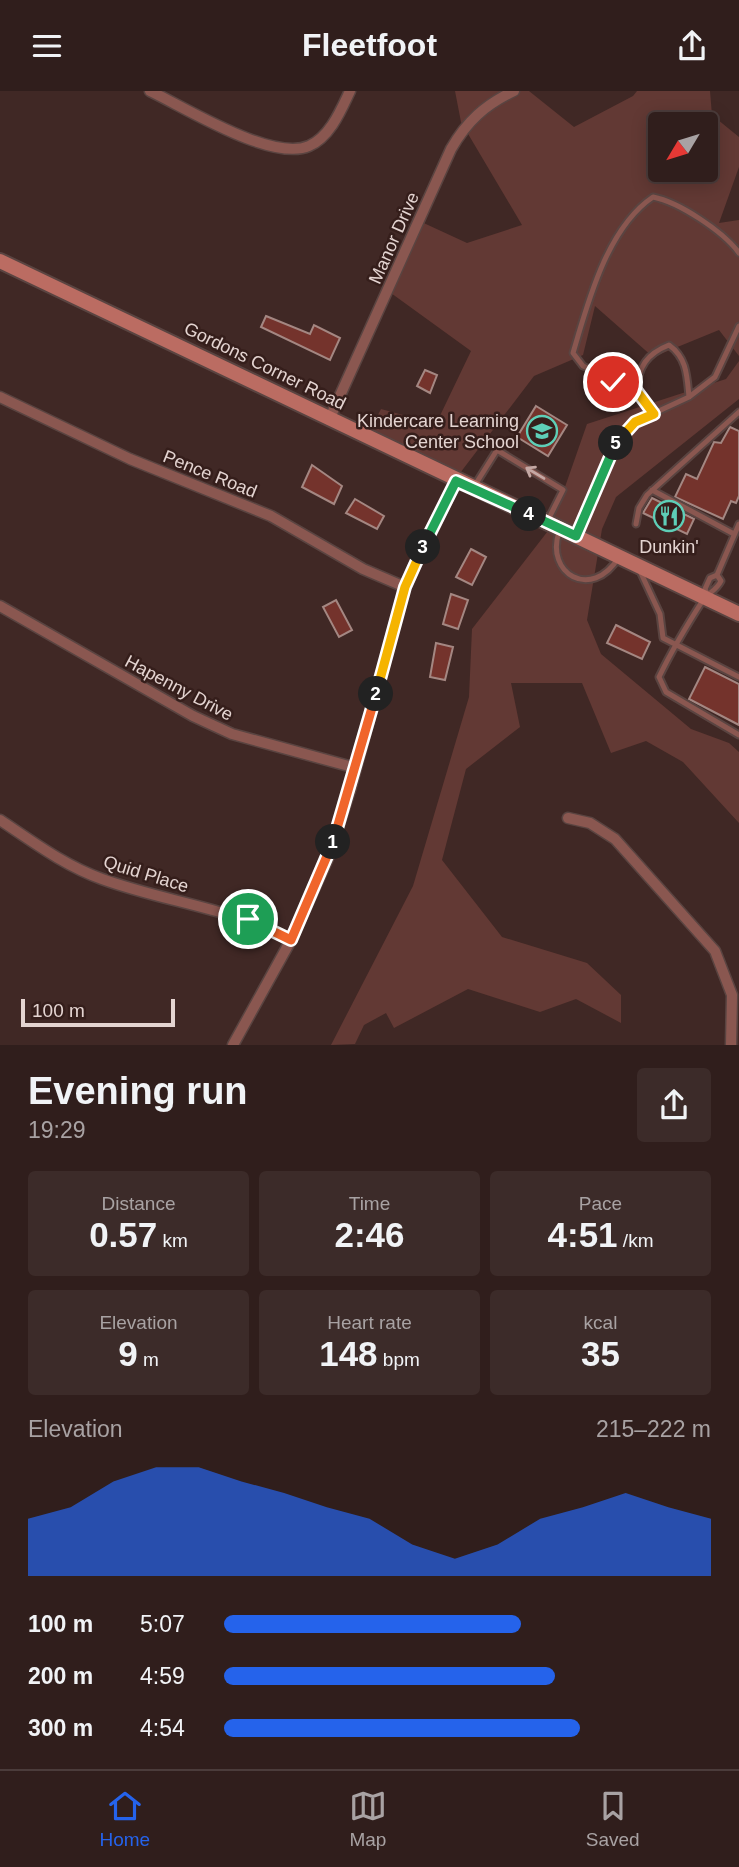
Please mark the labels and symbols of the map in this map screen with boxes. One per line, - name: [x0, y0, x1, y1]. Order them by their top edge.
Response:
- north arrow: [648, 112, 718, 182]
- street label: Manor Drive: [365, 189, 423, 287]
- street label: Gordons Corner Road: [181, 318, 349, 414]
- pin: [583, 352, 643, 412]
- place label: Kindercare Learning Center School: [357, 411, 519, 452]
- school or university icon: Kindercare Learning Center School: [525, 414, 559, 448]
- pin: 5: [598, 425, 634, 461]
- street label: Pence Road: [160, 446, 260, 502]
- one-way arrow: [526, 466, 546, 480]
- pin: 4: [512, 497, 546, 531]
- restaurant icon: Dunkin': [652, 499, 686, 533]
- pin: 3: [406, 529, 440, 565]
- place label: Dunkin': [639, 537, 699, 557]
- street label: Hapenny Drive: [122, 651, 236, 725]
- pin: 2: [358, 677, 394, 711]
- pin: 1: [316, 825, 350, 859]
- street label: Quid Place: [101, 852, 191, 896]
- pin: [218, 889, 278, 949]
- scale bar: [21, 995, 175, 1027]

